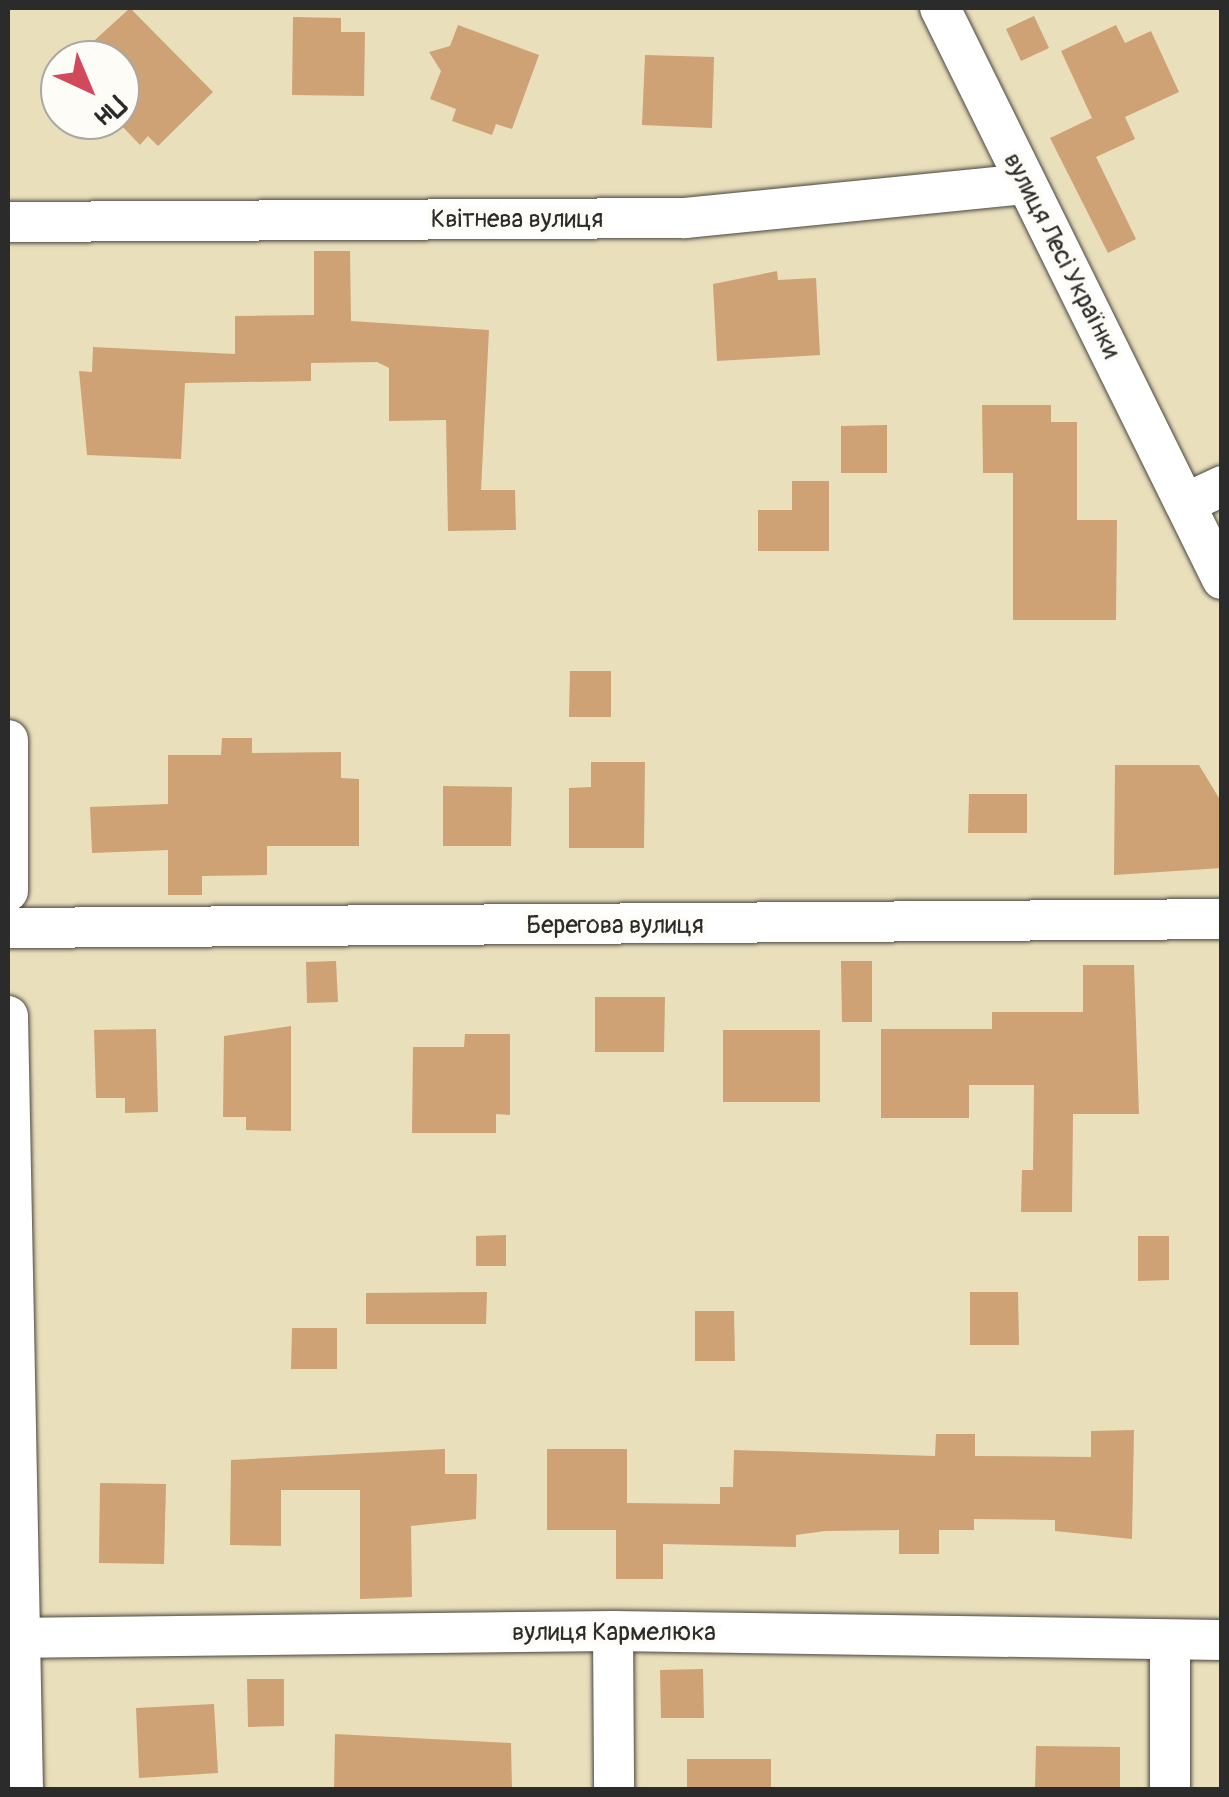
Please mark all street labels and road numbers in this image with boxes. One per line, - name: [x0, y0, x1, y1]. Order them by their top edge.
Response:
- street label: вулиця Лесі Українки: [996, 148, 1126, 364]
- street label: Квітнева вулиця: [431, 205, 603, 235]
- street label: Берегова вулиця: [526, 911, 704, 941]
- street label: вулиця Кармелюка: [512, 1618, 716, 1648]

